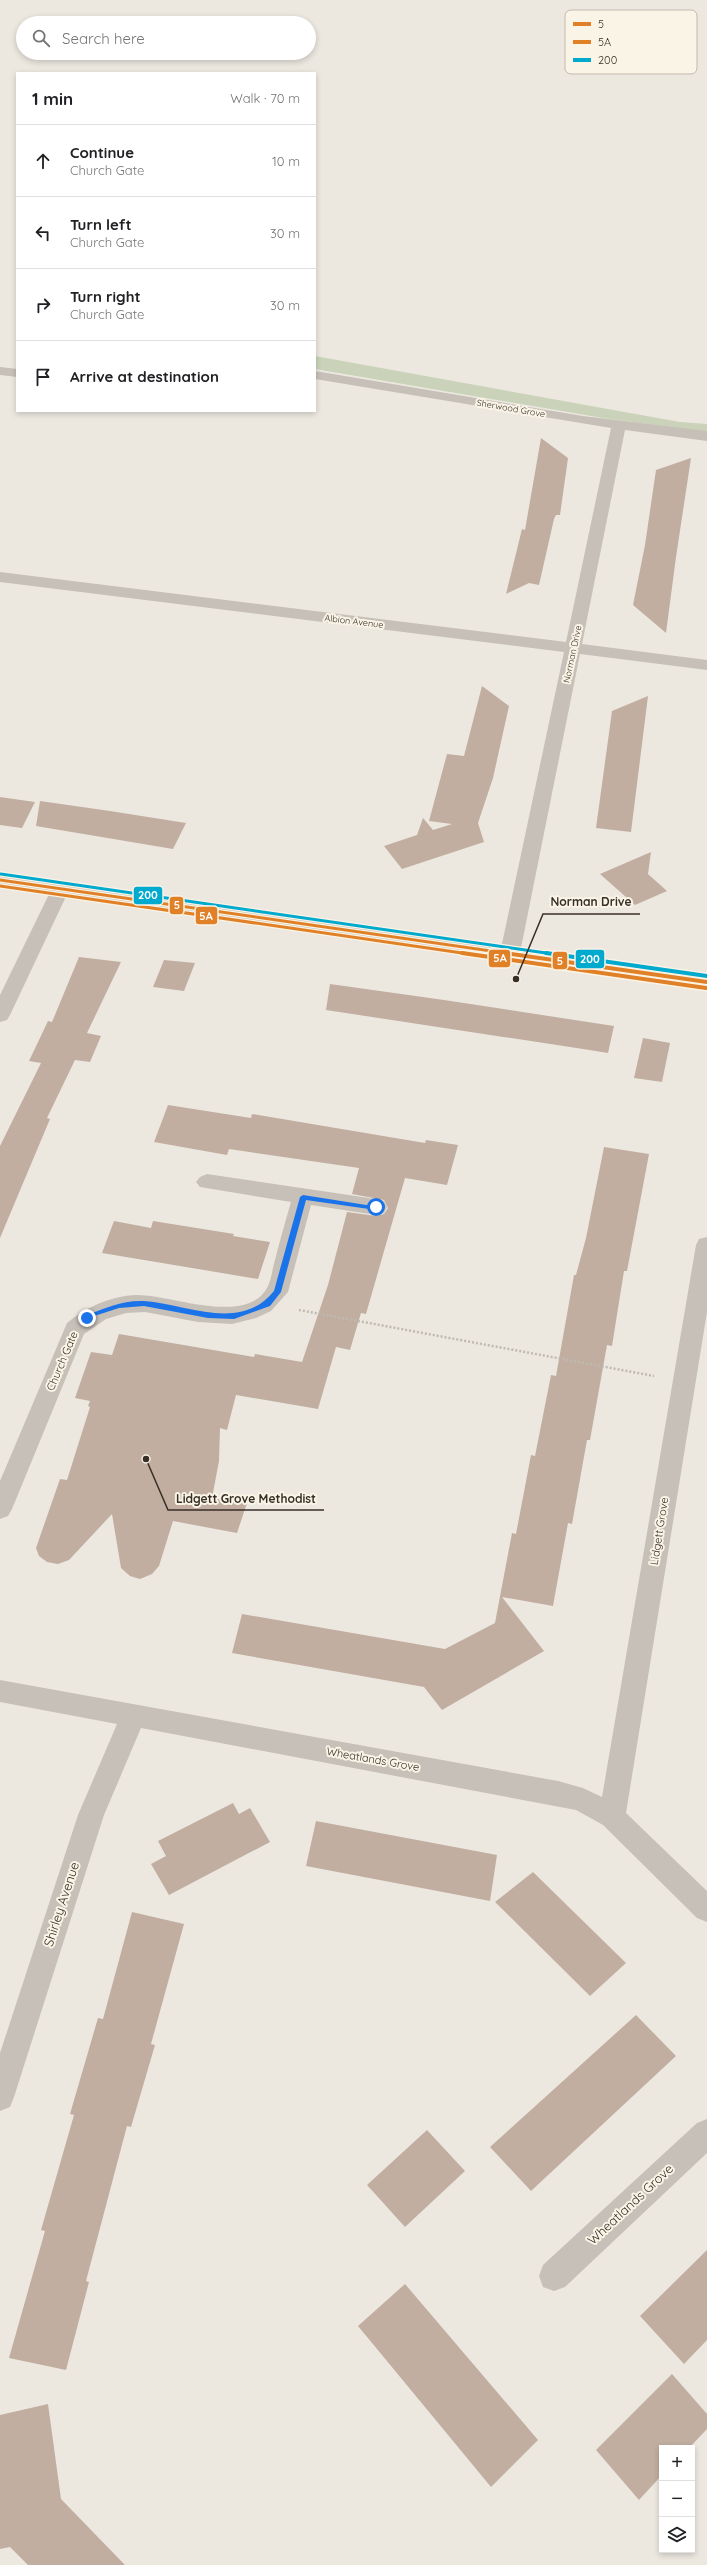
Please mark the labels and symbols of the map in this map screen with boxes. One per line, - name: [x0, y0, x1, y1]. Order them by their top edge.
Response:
- legend: [565, 10, 697, 74]
- text: 5: [598, 17, 604, 31]
- text: 5A: [598, 35, 611, 49]
- text: 200: [598, 53, 617, 67]
- street label: Sherwood Grove: [476, 397, 546, 419]
- street label: Albion Avenue: [324, 612, 384, 630]
- street label: Norman Drive: [561, 624, 583, 684]
- line badge: 200: [133, 886, 163, 905]
- text: 200: [138, 888, 158, 902]
- callout: Norman Drive: [543, 890, 640, 914]
- text: Norman Drive: [550, 894, 632, 909]
- line badge: 5: [169, 896, 184, 915]
- text: 5: [174, 898, 180, 912]
- line badge: 5A: [195, 906, 218, 925]
- text: 5A: [199, 909, 213, 923]
- line badge: 5A: [488, 949, 511, 968]
- line badge: 200: [575, 949, 605, 969]
- text: 5A: [493, 951, 507, 965]
- line badge: 5: [552, 951, 568, 970]
- text: 200: [580, 952, 600, 966]
- text: 5: [557, 954, 563, 968]
- route start: [367, 1198, 385, 1216]
- route end: [78, 1309, 96, 1327]
- street label: Church Gate: [43, 1329, 81, 1393]
- callout: Lidgett Grove Methodist: [168, 1486, 324, 1510]
- text: Lidgett Grove Methodist: [176, 1491, 316, 1506]
- street label: Lidgett Grove: [647, 1496, 671, 1566]
- street label: Wheatlands Grove: [325, 1744, 421, 1774]
- street label: Shirley Avenue: [40, 1860, 82, 1948]
- street label: Wheatlands Grove: [584, 2160, 676, 2248]

